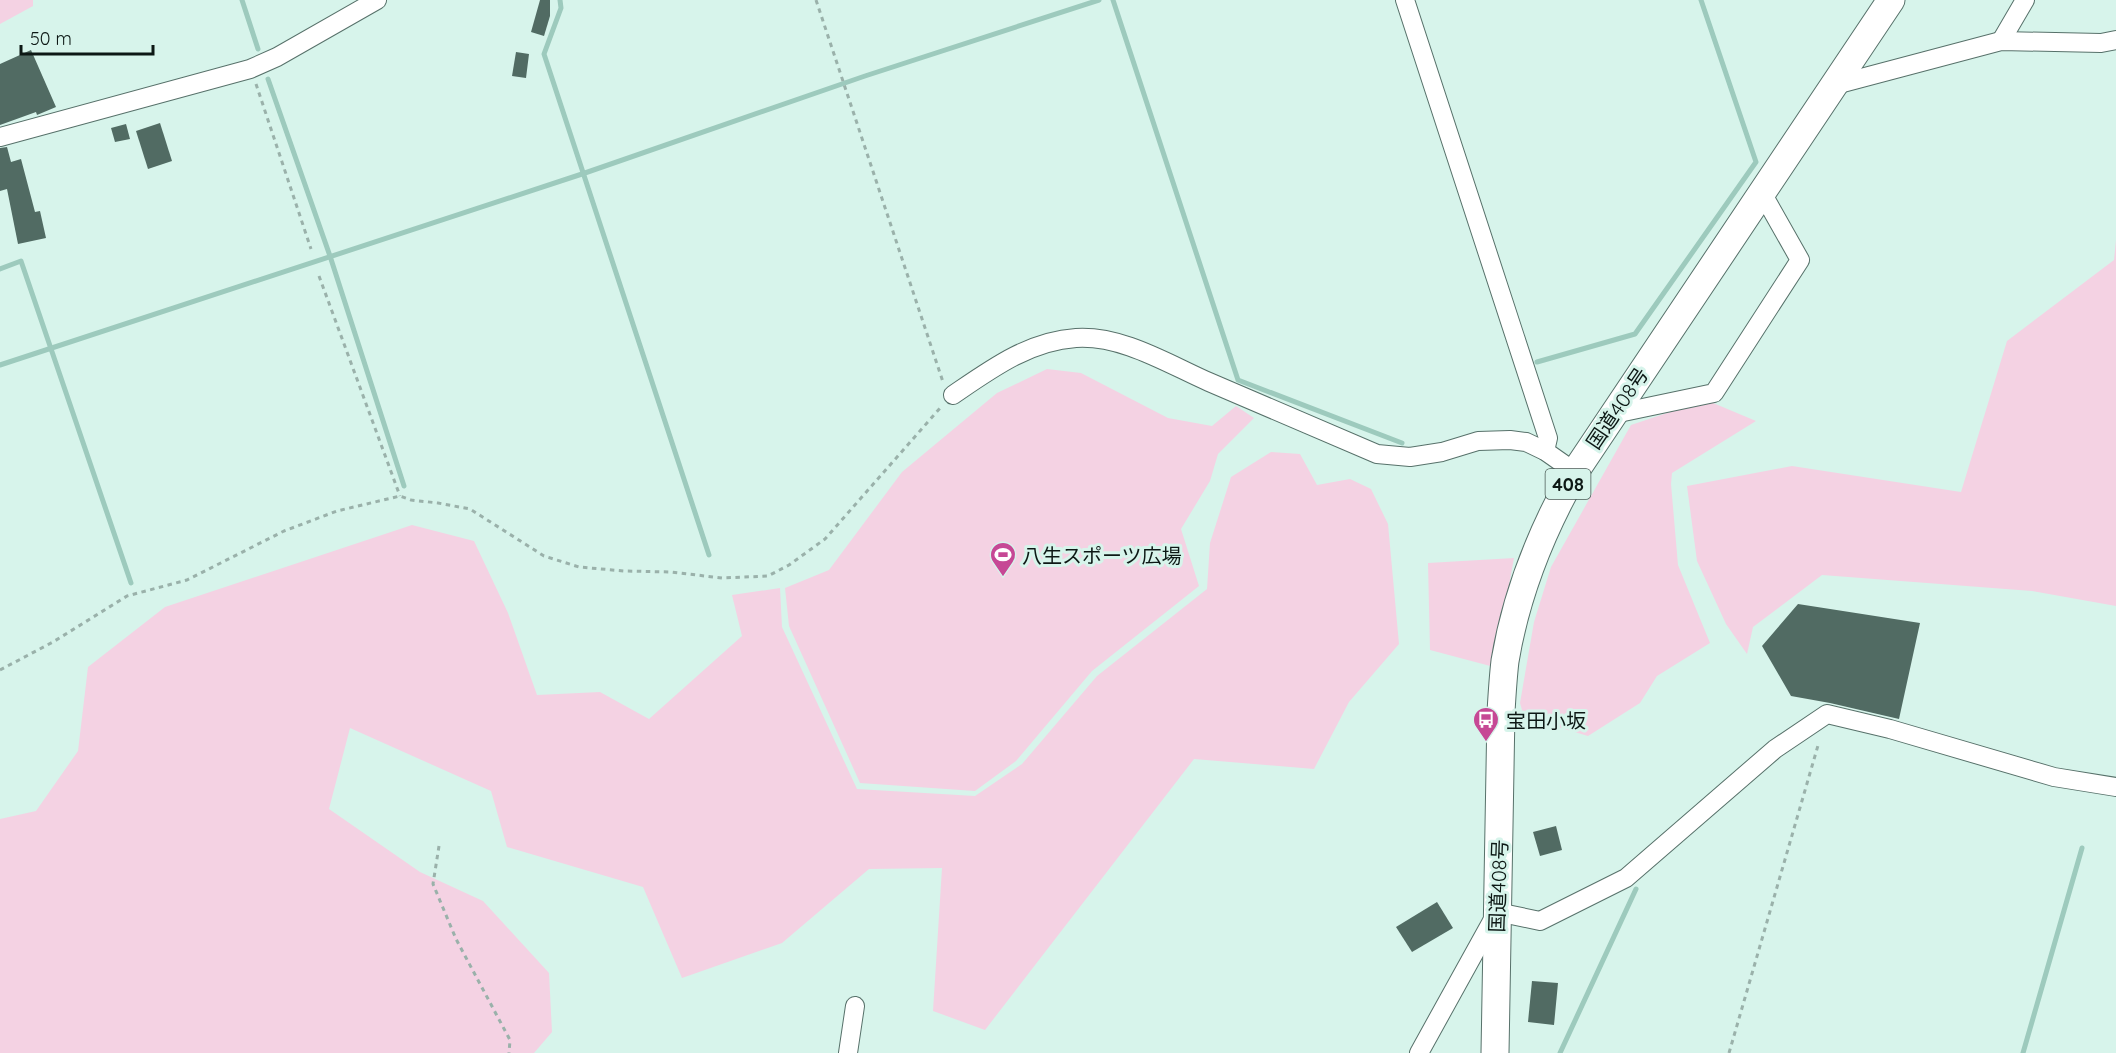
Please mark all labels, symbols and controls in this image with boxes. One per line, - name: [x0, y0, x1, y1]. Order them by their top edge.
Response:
- scale bar: [21, 18, 153, 56]
- text: 50 m: [30, 27, 72, 50]
- street label: 国道408号: [1581, 362, 1653, 454]
- road number: 408: [1546, 469, 1590, 499]
- sports icon: 八生スポーツ広場: [988, 540, 1018, 578]
- place label: 八生スポーツ広場: [1022, 543, 1182, 568]
- bus stop icon: 宝田小坂: [1471, 705, 1501, 743]
- place label: 宝田小坂: [1506, 708, 1586, 733]
- street label: 国道408号: [1484, 839, 1512, 933]

